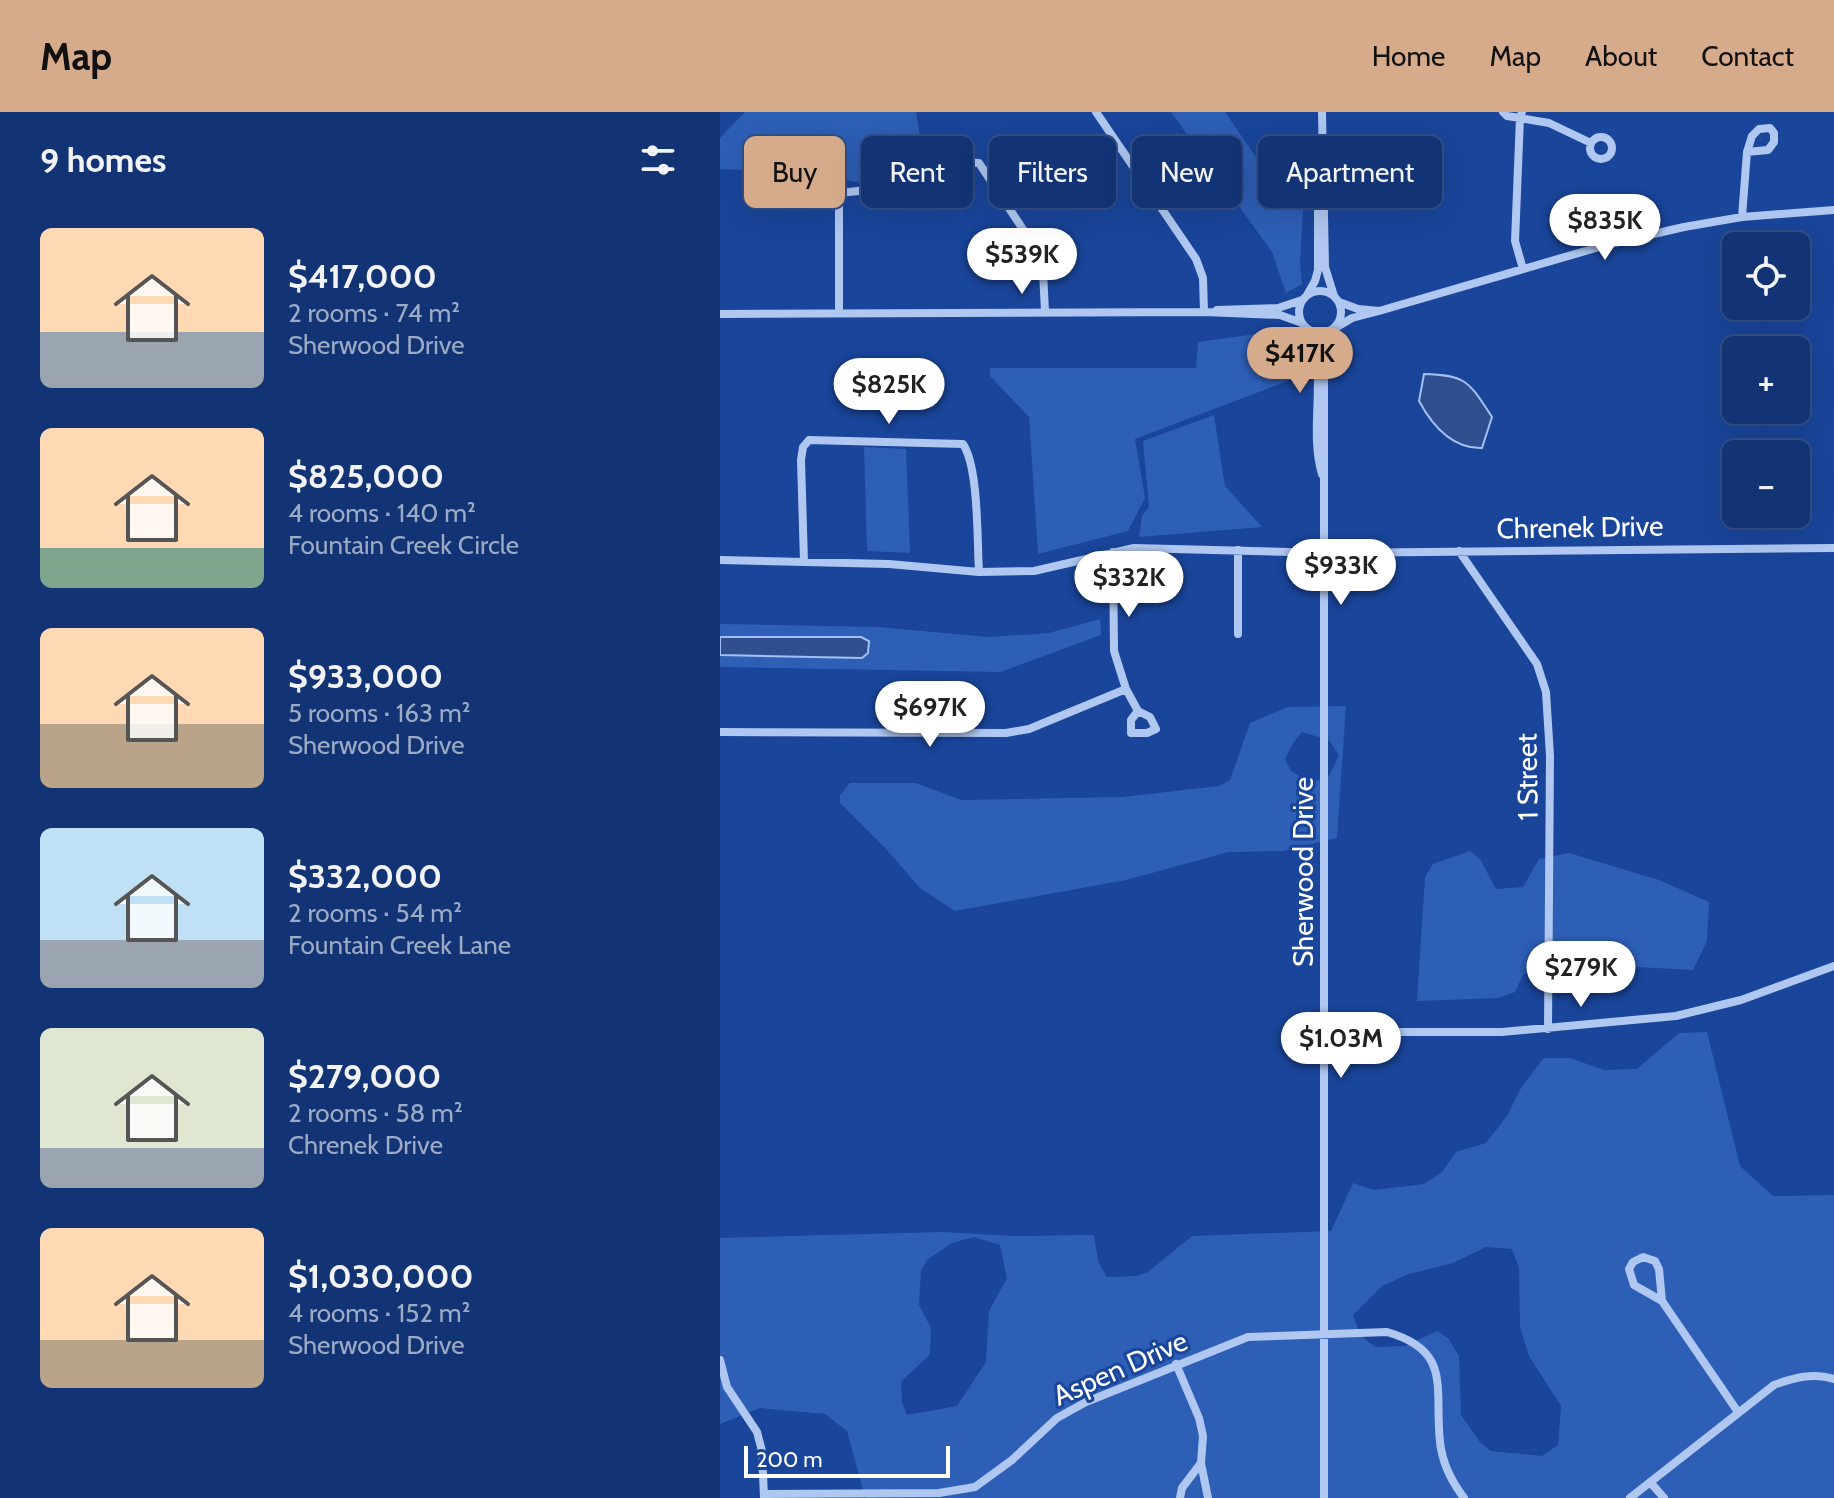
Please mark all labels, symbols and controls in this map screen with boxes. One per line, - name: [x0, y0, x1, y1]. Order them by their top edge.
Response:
- text: Map: [40, 33, 112, 80]
- text: Home: [1372, 39, 1445, 73]
- text: Map: [1489, 39, 1541, 73]
- text: About: [1585, 39, 1657, 73]
- text: Contact: [1701, 39, 1794, 73]
- chip: Buy: [744, 136, 845, 208]
- chip: Rent: [861, 136, 973, 208]
- chip: Filters: [989, 136, 1116, 208]
- chip: New: [1132, 136, 1242, 208]
- chip: Apartment: [1258, 136, 1442, 208]
- icon: filters: [636, 138, 680, 182]
- text: 9 homes: [40, 139, 166, 181]
- pin: $835K: [1549, 194, 1661, 262]
- text: $835K: [1567, 204, 1643, 236]
- pin: $539K: [966, 228, 1078, 296]
- map controls: [1722, 232, 1810, 528]
- button: locate: [1722, 232, 1810, 320]
- text: $539K: [985, 238, 1059, 270]
- text: $417,000: [288, 255, 437, 297]
- icon: home: [104, 260, 200, 356]
- text: 2 rooms · 74 m²: [288, 297, 460, 329]
- pin: $417K: [1244, 327, 1356, 395]
- text: Sherwood Drive: [288, 329, 465, 361]
- button: +: [1722, 336, 1810, 424]
- text: $417K: [1265, 337, 1335, 369]
- pin: $825K: [833, 358, 945, 426]
- text: $825K: [852, 368, 926, 400]
- button: −: [1722, 440, 1810, 528]
- text: $825,000: [288, 455, 444, 497]
- icon: home: [104, 460, 200, 556]
- text: 4 rooms · 140 m²: [288, 497, 476, 529]
- street label: Chrenek Drive: [1496, 509, 1664, 545]
- text: Fountain Creek Circle: [288, 529, 519, 561]
- pin: $933K: [1285, 539, 1397, 607]
- text: $933K: [1304, 549, 1378, 581]
- pin: $332K: [1073, 551, 1185, 619]
- text: $332K: [1092, 561, 1166, 593]
- text: $933,000: [288, 655, 443, 697]
- icon: home: [104, 660, 200, 756]
- pin: $697K: [874, 681, 986, 749]
- text: $697K: [893, 691, 967, 723]
- text: 5 rooms · 163 m²: [288, 697, 470, 729]
- text: Sherwood Drive: [288, 729, 465, 761]
- street label: 1 Street: [1509, 733, 1545, 821]
- street label: Sherwood Drive: [1286, 777, 1320, 967]
- text: $332,000: [288, 855, 442, 897]
- icon: home: [104, 860, 200, 956]
- text: 2 rooms · 54 m²: [288, 897, 462, 929]
- text: Fountain Creek Lane: [288, 929, 511, 961]
- pin: $279K: [1525, 941, 1637, 1009]
- text: $279K: [1544, 951, 1618, 983]
- pin: $1.03M: [1276, 1012, 1406, 1080]
- text: $1.03M: [1299, 1022, 1383, 1054]
- text: $279,000: [288, 1055, 441, 1097]
- icon: home: [104, 1060, 200, 1156]
- text: 2 rooms · 58 m²: [288, 1097, 463, 1129]
- text: Chrenek Drive: [288, 1129, 443, 1161]
- text: $1,030,000: [288, 1255, 473, 1297]
- icon: home: [104, 1260, 200, 1356]
- text: 4 rooms · 152 m²: [288, 1297, 470, 1329]
- street label: Aspen Drive: [1048, 1323, 1192, 1413]
- text: Sherwood Drive: [288, 1329, 465, 1361]
- scale bar: [744, 1442, 950, 1478]
- text: 200 m: [756, 1446, 822, 1473]

